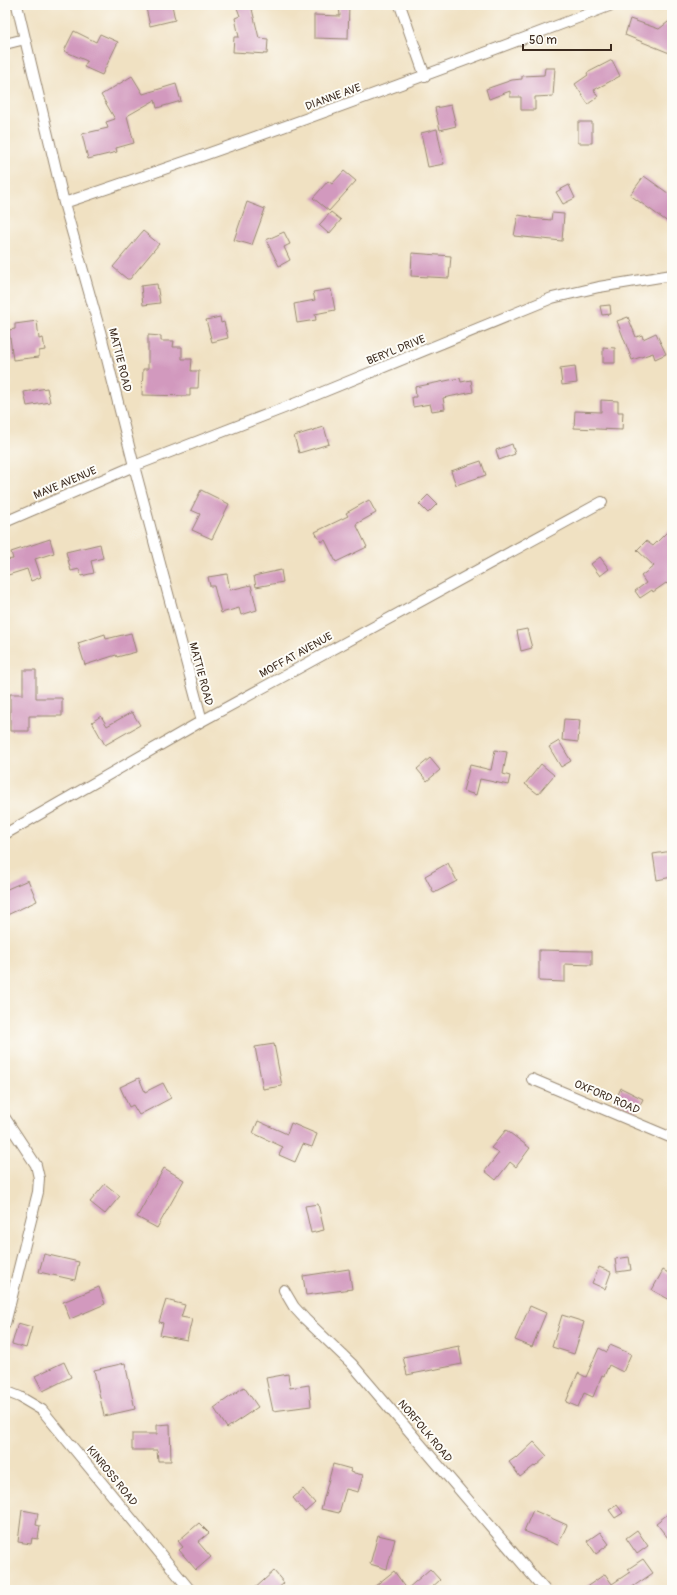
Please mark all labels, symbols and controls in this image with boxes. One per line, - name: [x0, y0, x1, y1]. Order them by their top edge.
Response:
- scale bar: [523, 26, 611, 52]
- text: 50 m: [529, 33, 557, 48]
- street label: DIANNE AVE: [303, 81, 363, 113]
- street label: MATTIE ROAD: [106, 327, 134, 393]
- street label: BERYL DRIVE: [365, 332, 427, 368]
- street label: MAVE AVENUE: [32, 464, 99, 502]
- street label: MOFFAT AVENUE: [257, 629, 335, 680]
- street label: MATTIE ROAD: [186, 641, 216, 707]
- street label: OXFORD ROAD: [572, 1077, 642, 1117]
- street label: NORFOLK ROAD: [395, 1397, 455, 1465]
- street label: KINROSS ROAD: [84, 1443, 140, 1509]

